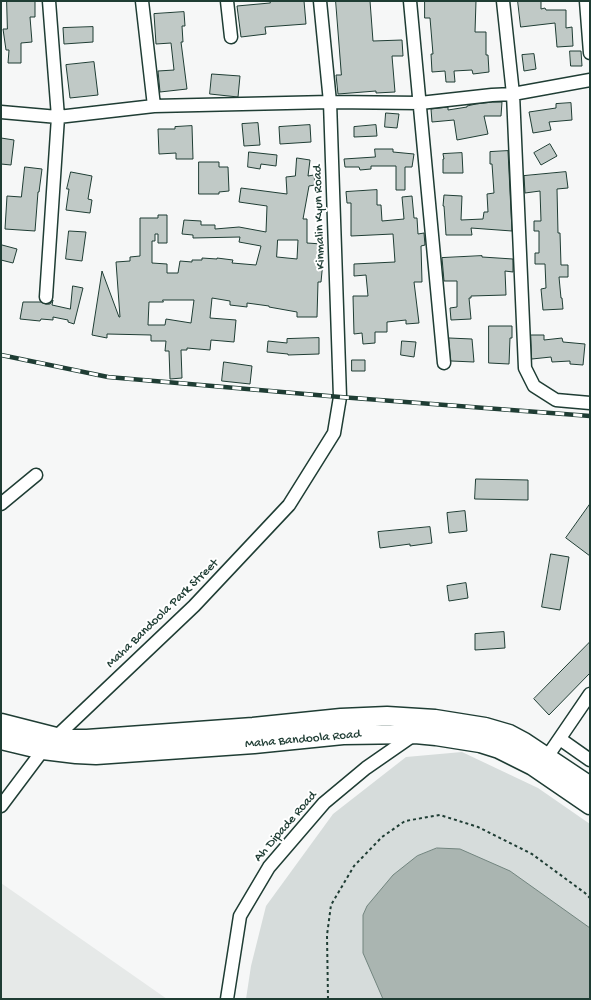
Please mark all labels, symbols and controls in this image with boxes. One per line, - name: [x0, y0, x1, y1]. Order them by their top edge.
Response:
- street label: Kinmalin Kyun Road: [310, 164, 330, 270]
- street label: Maha Bandoola Park Street: [104, 556, 222, 672]
- street label: Maha Bandoola Road: [244, 727, 362, 753]
- street label: Ah Dipade Road: [251, 789, 321, 865]

